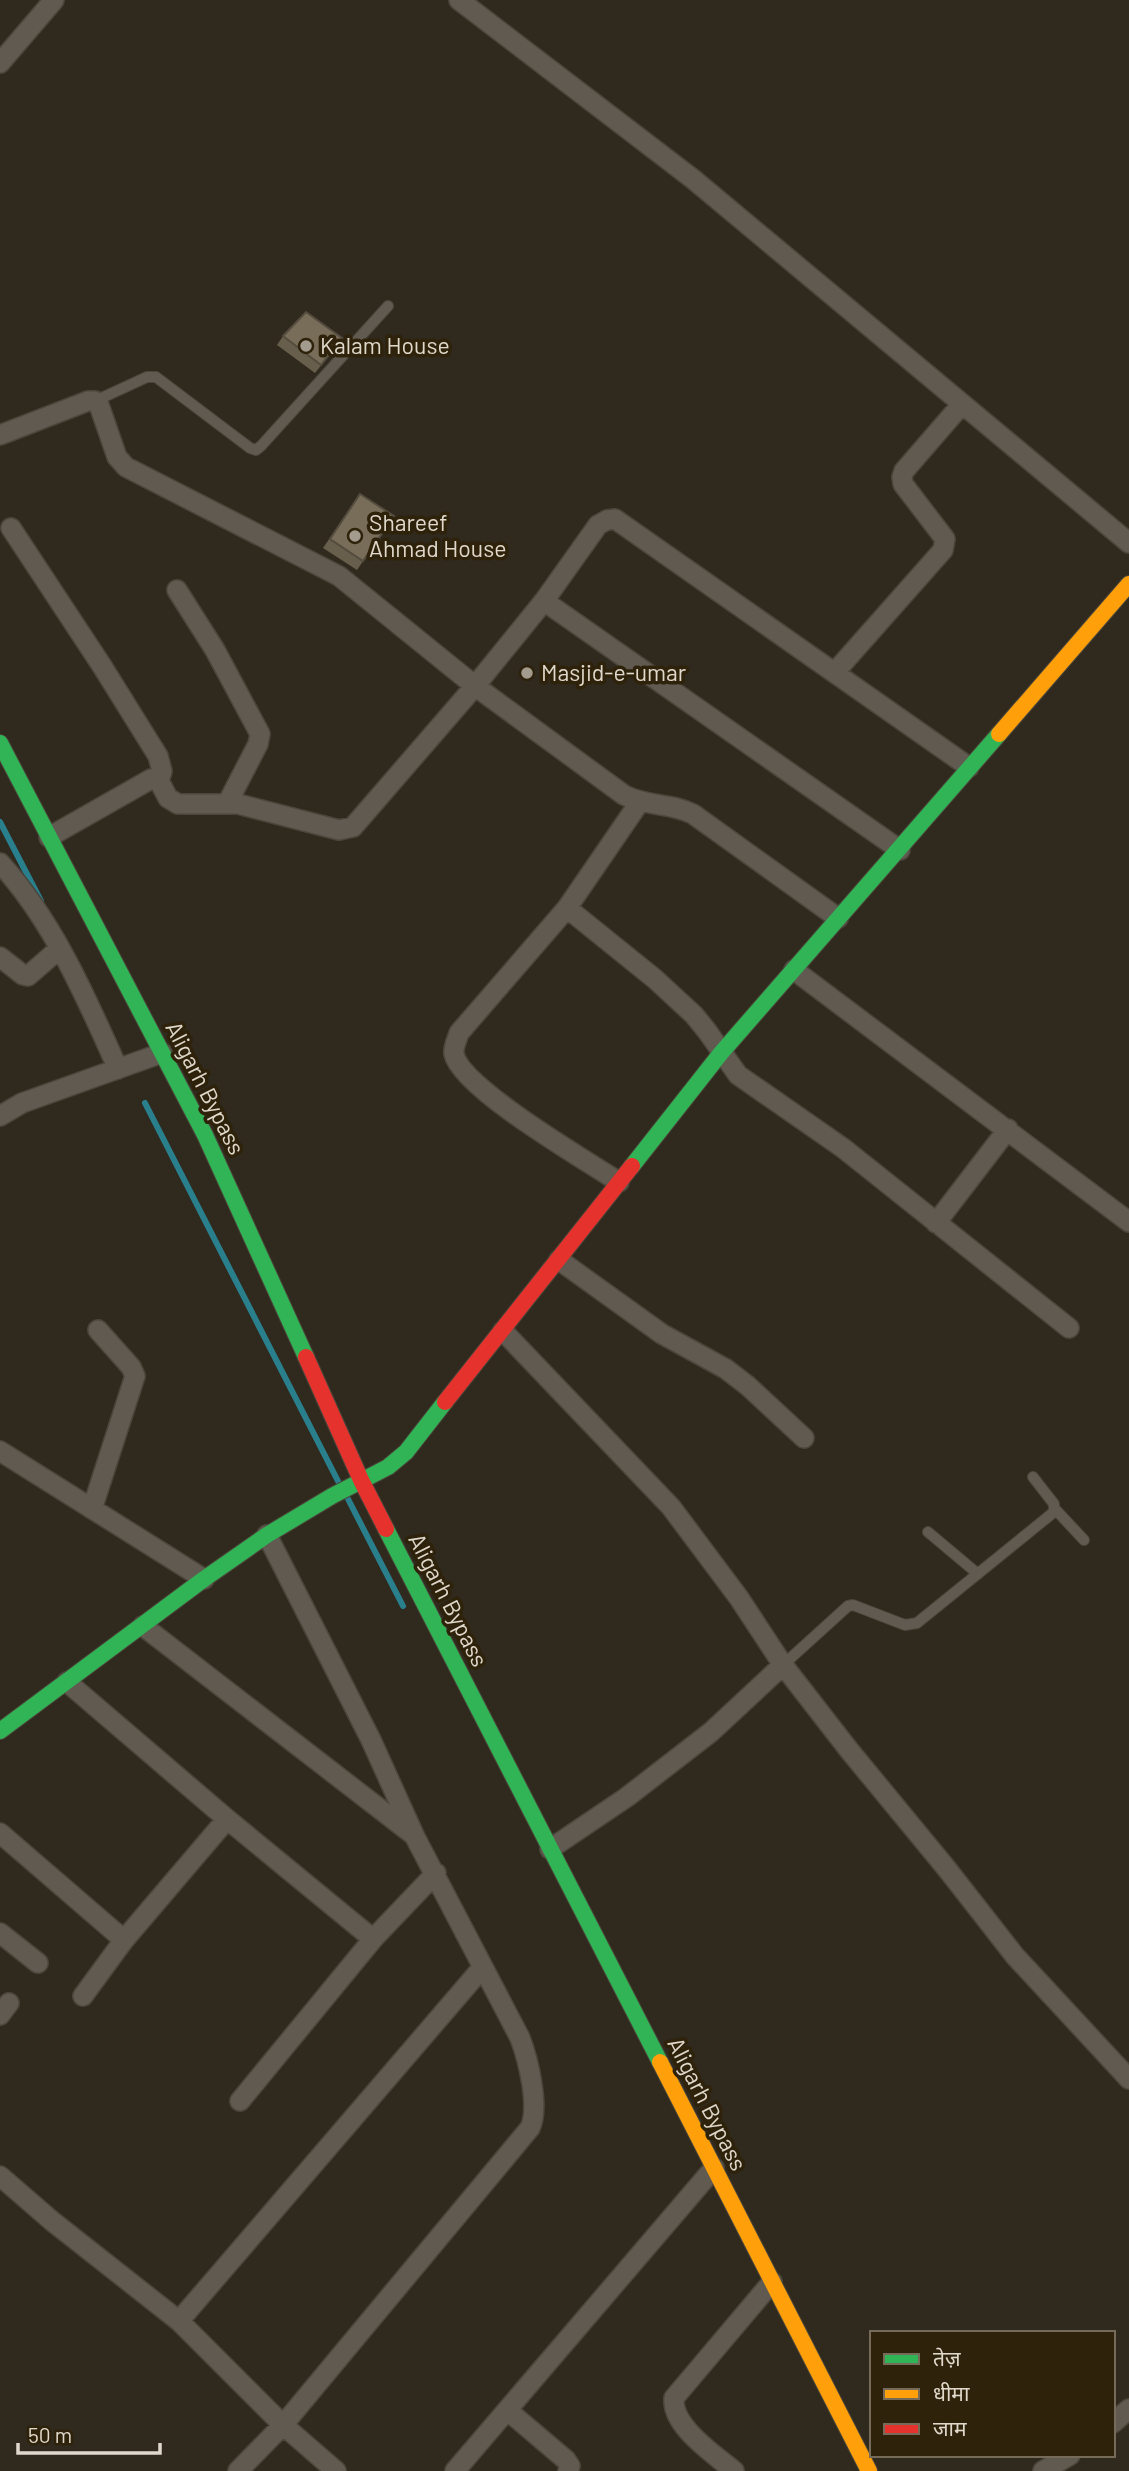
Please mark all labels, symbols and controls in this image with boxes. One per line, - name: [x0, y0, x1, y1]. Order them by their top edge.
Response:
- place label: Kalam House: [320, 331, 450, 359]
- marker: Kalam House: [298, 338, 314, 354]
- place label: Shareef Ahmad House: [369, 508, 507, 562]
- marker: Shareef Ahmad House: [347, 528, 363, 544]
- place label: Masjid-e-umar: [541, 658, 687, 686]
- marker: Masjid-e-umar: [519, 665, 535, 681]
- street label: Aligarh Bypass: [160, 1016, 251, 1159]
- street label: Aligarh Bypass: [403, 1528, 494, 1671]
- street label: Aligarh Bypass: [662, 2032, 753, 2175]
- legend: [870, 2331, 1115, 2457]
- text: तेज़: [933, 2345, 961, 2370]
- text: धीमा: [933, 2380, 970, 2405]
- scale bar: [18, 2412, 159, 2456]
- text: जाम: [933, 2415, 967, 2440]
- text: 50 m: [28, 2422, 72, 2447]

